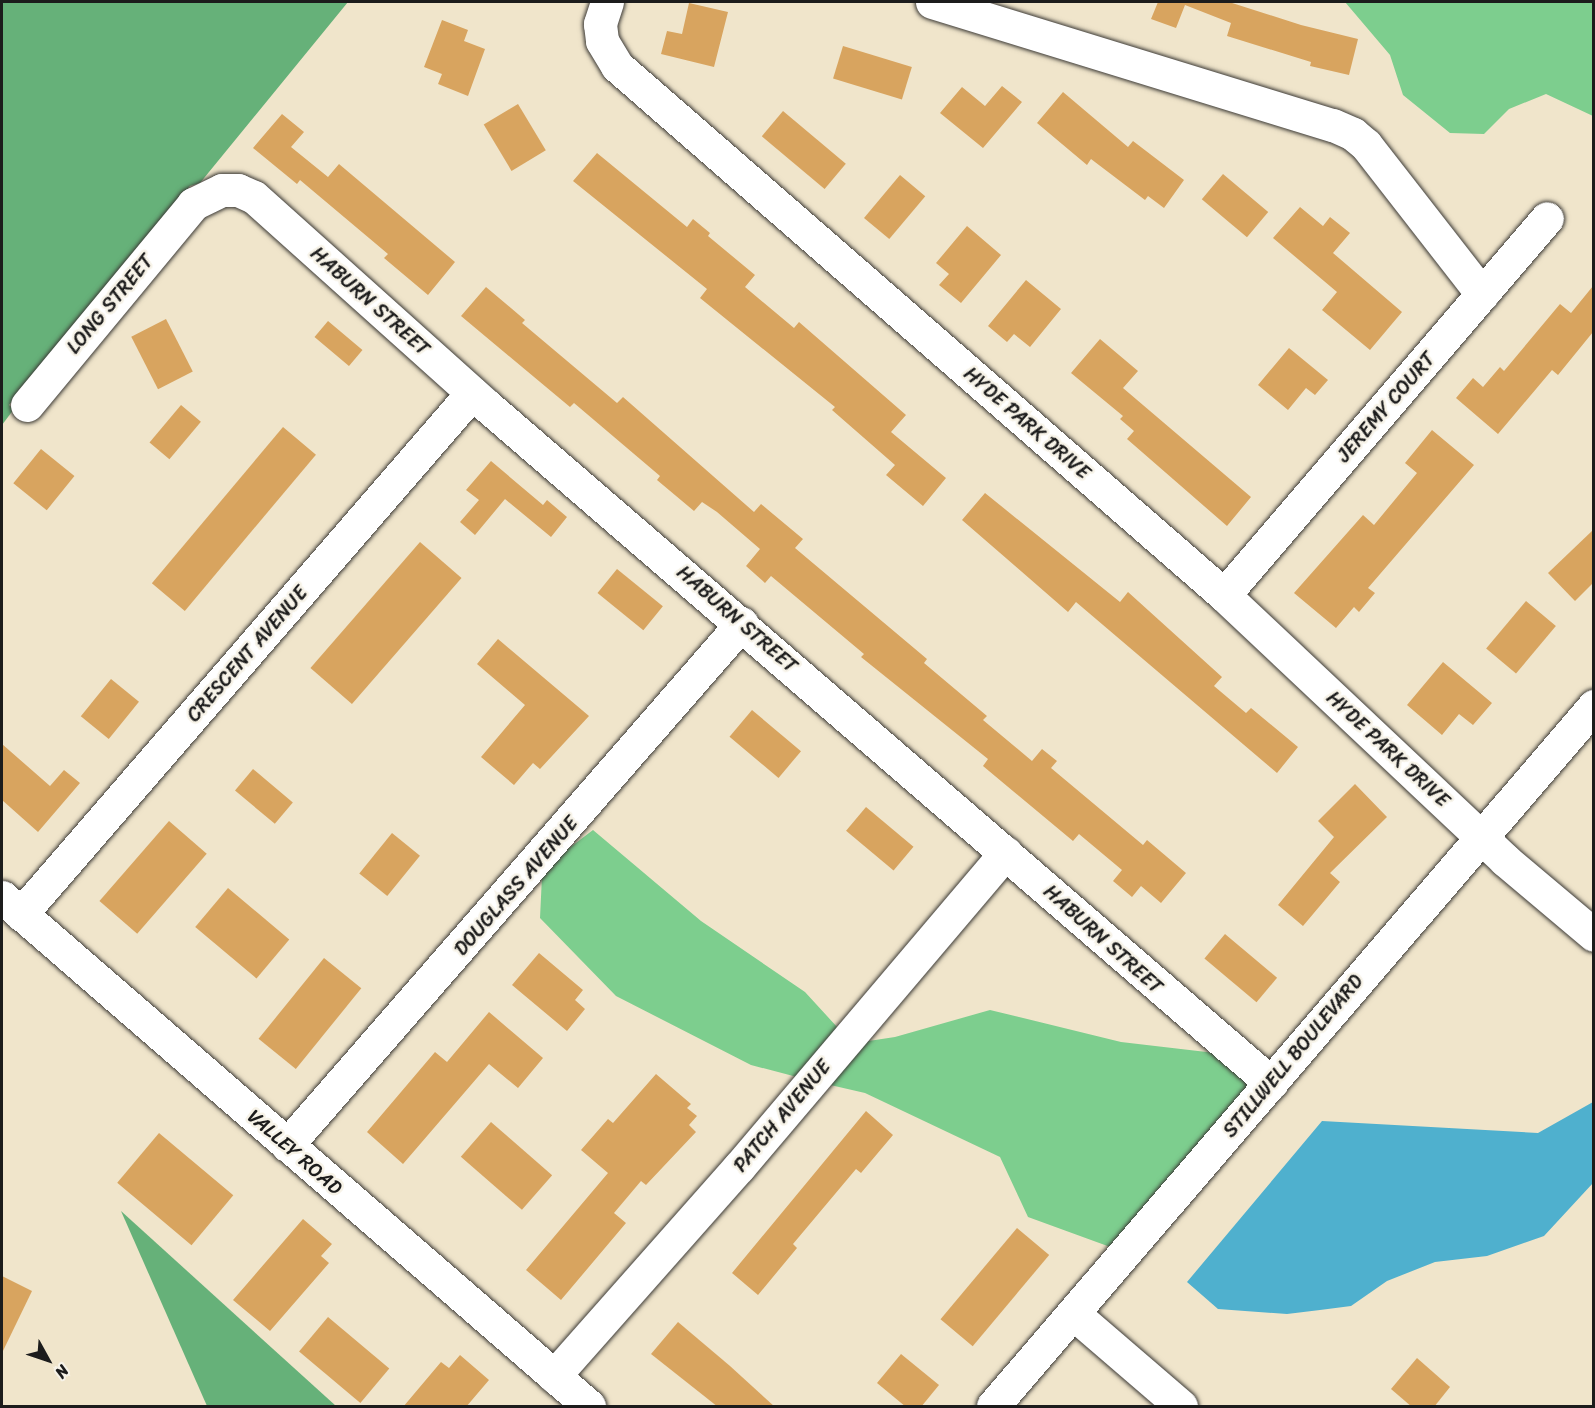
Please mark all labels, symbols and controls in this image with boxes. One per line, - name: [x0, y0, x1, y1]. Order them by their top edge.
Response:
- street label: HABURN STREET: [305, 241, 435, 361]
- street label: LONG STREET: [61, 249, 159, 359]
- street label: JEREMY COURT: [1332, 348, 1440, 466]
- street label: HYDE PARK DRIVE: [958, 361, 1096, 485]
- street label: HABURN STREET: [672, 560, 802, 678]
- street label: CRESCENT AVENUE: [181, 581, 313, 727]
- street label: HYDE PARK DRIVE: [1321, 685, 1455, 813]
- street label: DOUGLASS AVENUE: [449, 811, 583, 961]
- street label: HABURN STREET: [1038, 879, 1168, 999]
- street label: STILLWELL BOULEVARD: [1217, 969, 1369, 1143]
- street label: PATCH AVENUE: [728, 1055, 836, 1177]
- street label: VALLEY ROAD: [243, 1104, 347, 1200]
- north arrow: [18, 1330, 78, 1390]
- text: N: [47, 1358, 77, 1385]

